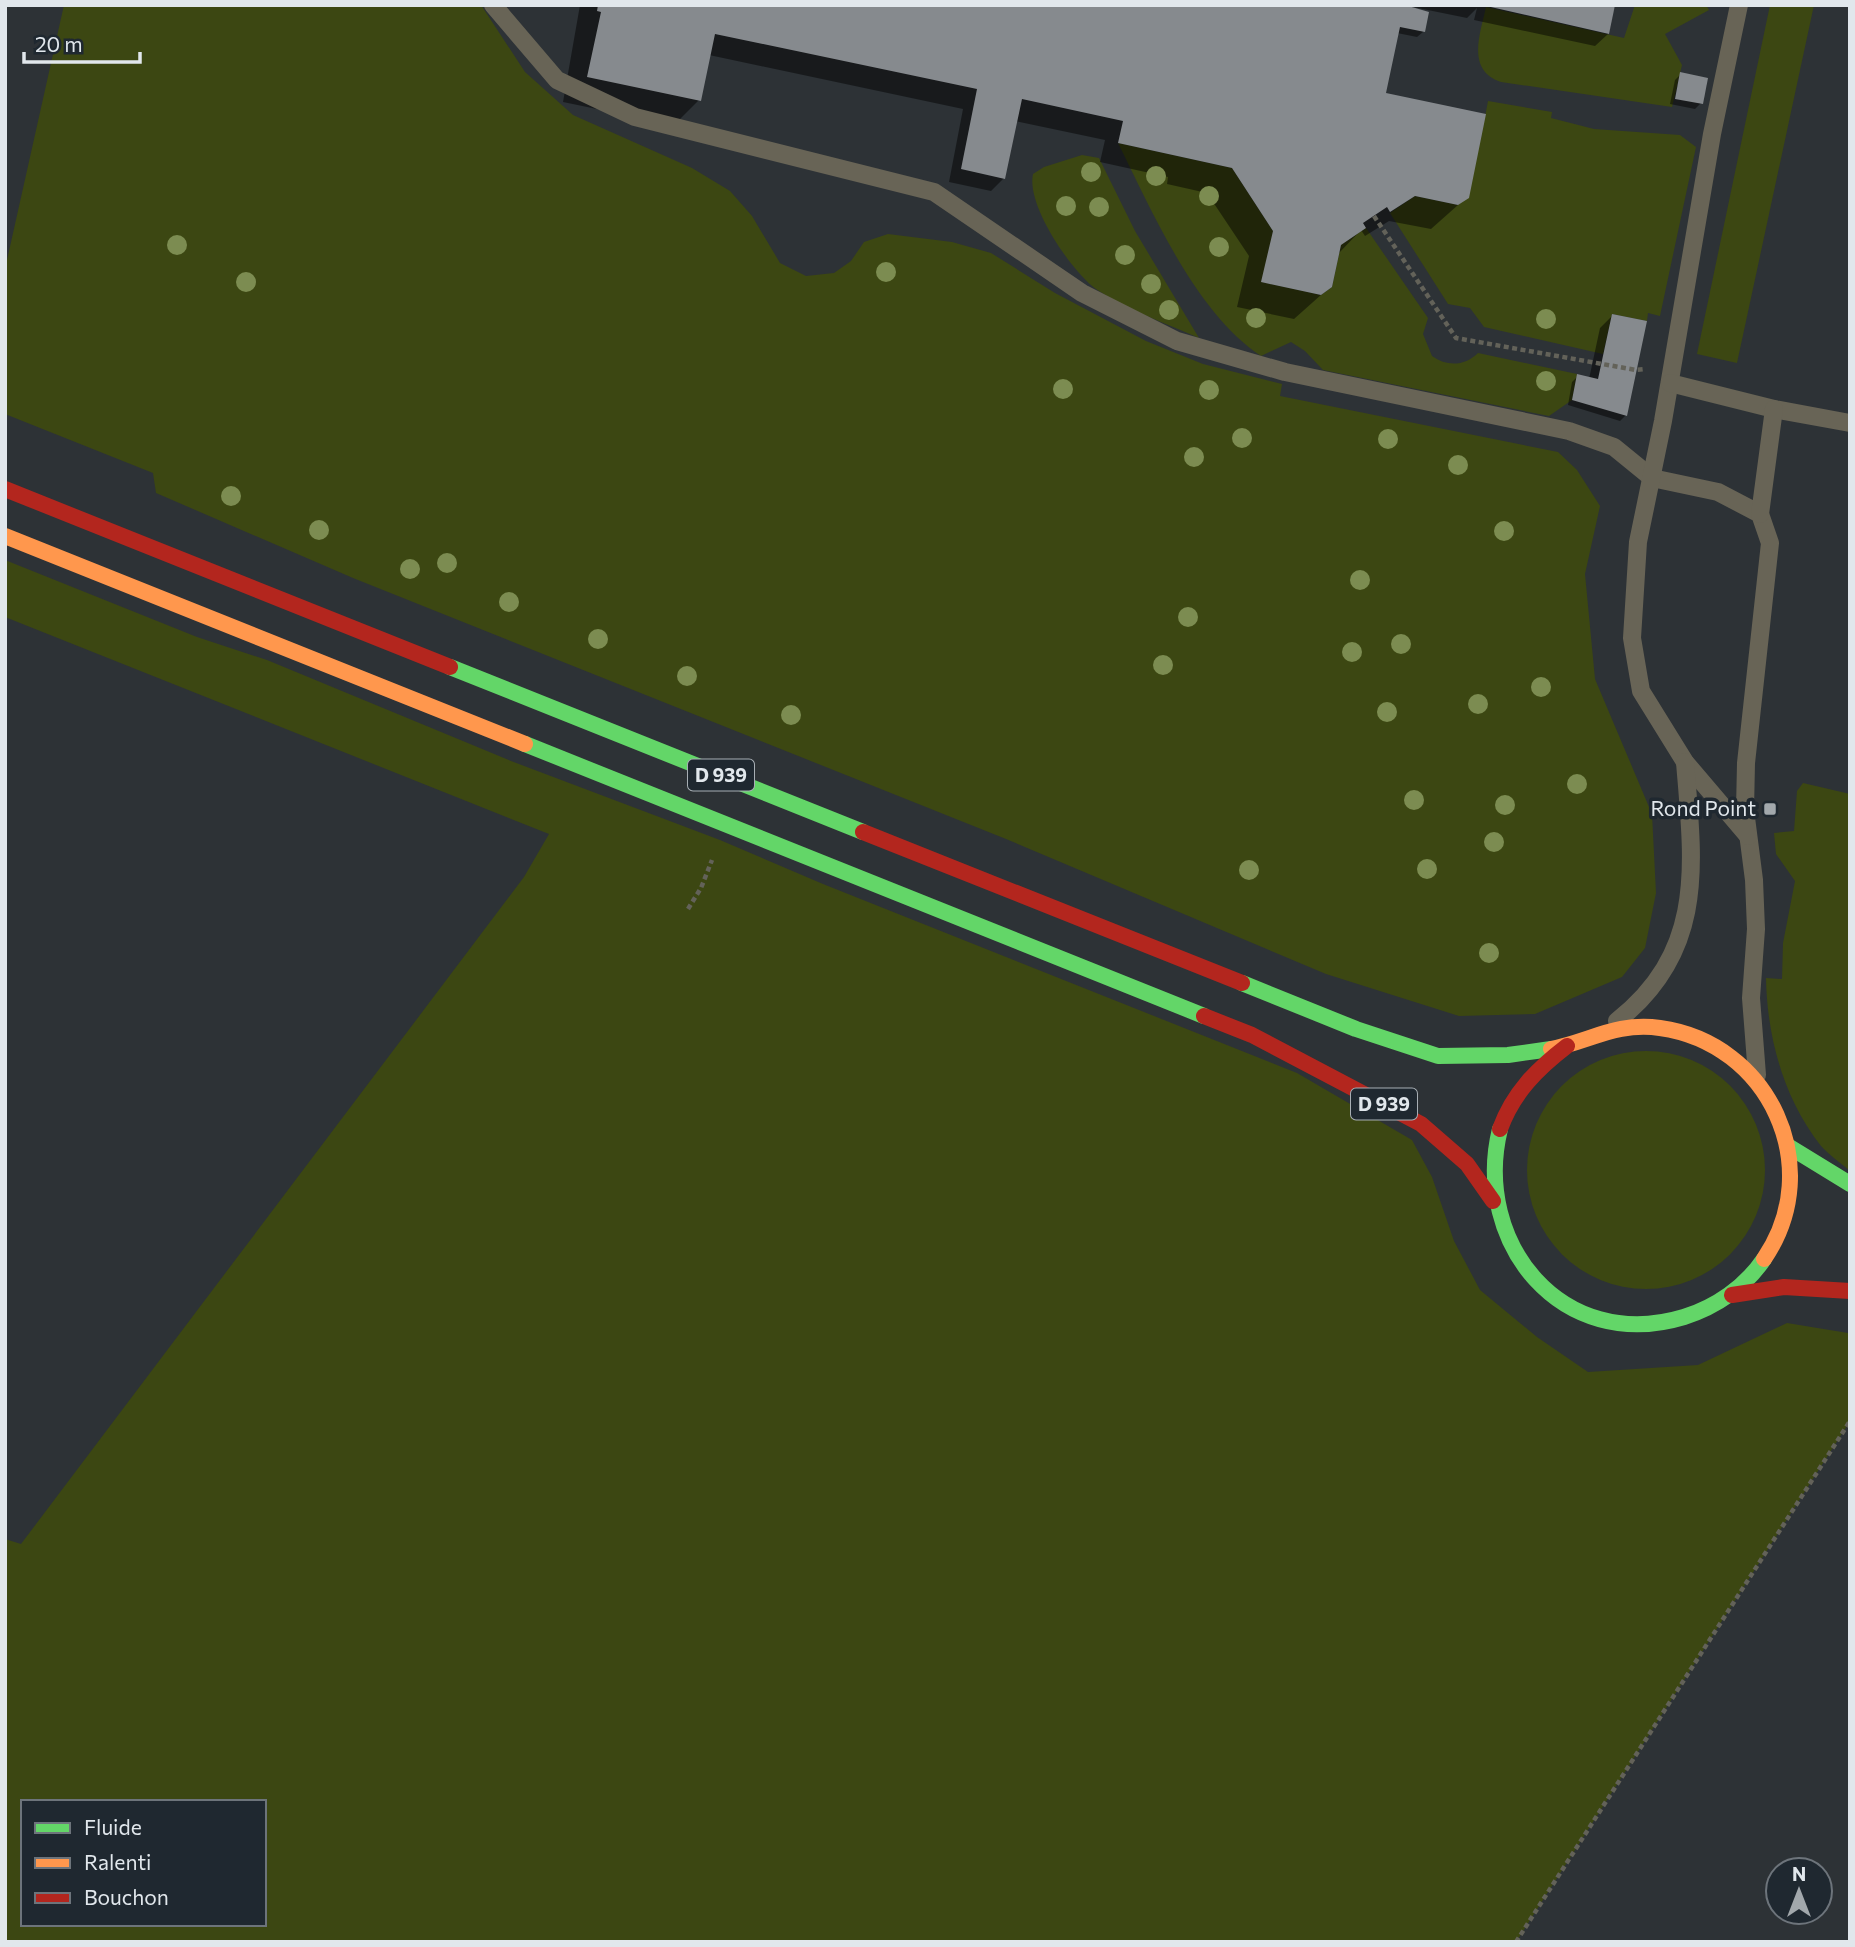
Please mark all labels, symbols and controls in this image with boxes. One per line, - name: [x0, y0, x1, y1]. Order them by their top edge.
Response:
- scale bar: [24, 21, 140, 65]
- text: 20 m: [35, 31, 83, 56]
- road number: D 939: [688, 760, 754, 790]
- place label: Rond Point: [1650, 795, 1756, 820]
- marker: Rond Point: [1762, 801, 1778, 817]
- road number: D 939: [1351, 1088, 1417, 1120]
- legend: [21, 1800, 266, 1926]
- text: Fluide: [84, 1814, 142, 1839]
- text: Ralenti: [84, 1849, 151, 1874]
- north arrow: [1764, 1856, 1834, 1926]
- text: N: [1792, 1862, 1806, 1885]
- text: Bouchon: [84, 1884, 169, 1909]

